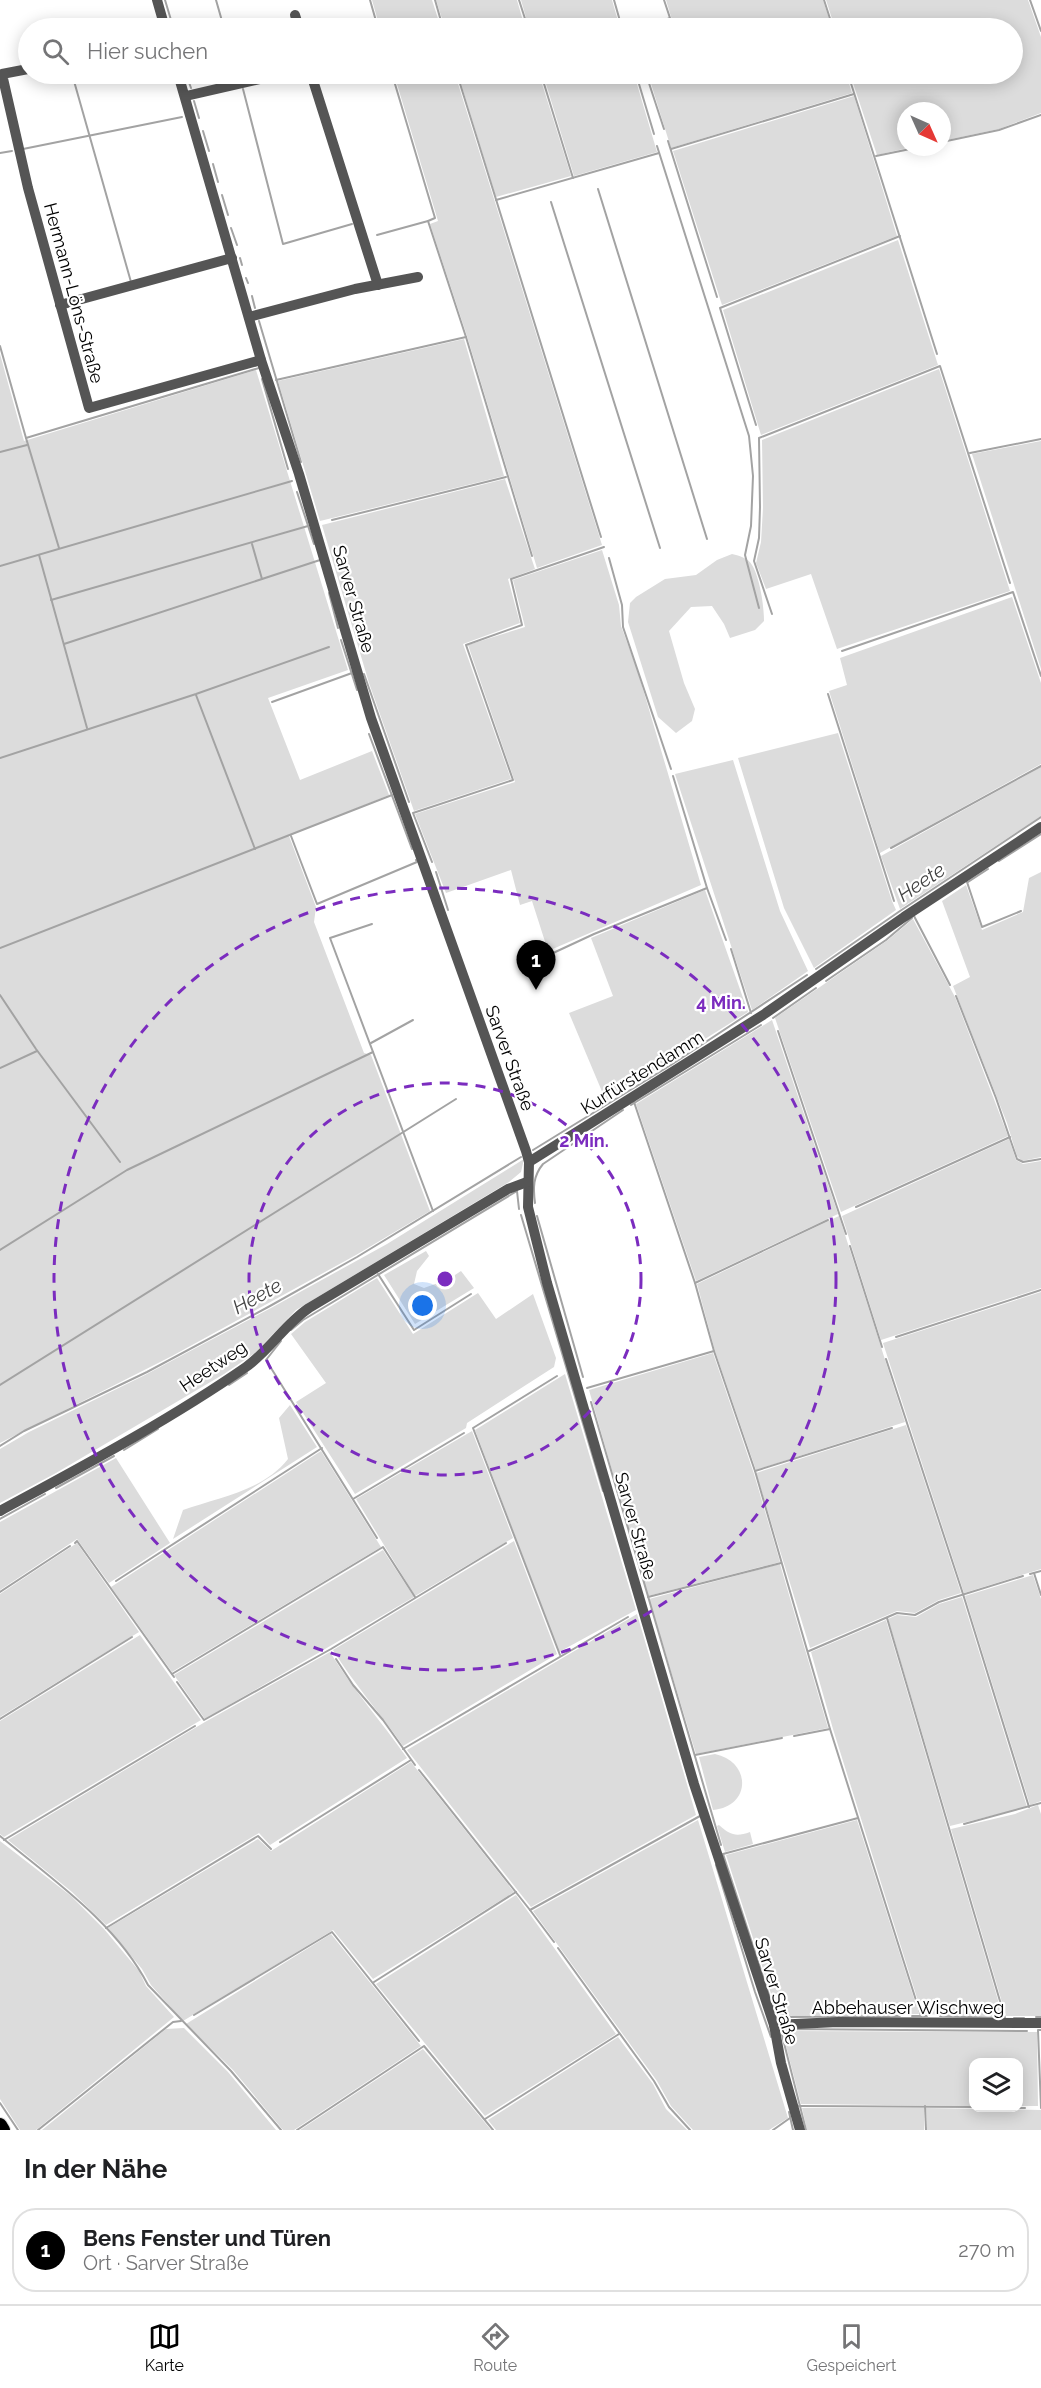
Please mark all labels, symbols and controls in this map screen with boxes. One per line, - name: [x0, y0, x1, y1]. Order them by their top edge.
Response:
- search box: [18, 18, 1023, 84]
- icon: search: [39, 35, 72, 68]
- text: Hier suchen: [87, 38, 208, 64]
- north arrow: [897, 102, 951, 156]
- street label: Hermann-Löns-Straße: [40, 200, 108, 386]
- street label: Sarver Straße: [329, 543, 379, 656]
- water label: Heete: [893, 857, 950, 907]
- pin: 1: [516, 940, 556, 990]
- text: 4 Min.: [696, 992, 746, 1013]
- street label: Sarver Straße: [481, 1002, 539, 1114]
- street label: Kurfürstendamm: [577, 1026, 707, 1118]
- text: 2 Min.: [559, 1130, 609, 1151]
- centre of rings: [435, 1269, 455, 1289]
- water label: Heete: [228, 1273, 286, 1319]
- your location: [408, 1291, 437, 1320]
- street label: Heetweg: [176, 1336, 250, 1396]
- street label: Sarver Straße: [611, 1470, 661, 1583]
- street label: Sarver Straße: [751, 1935, 803, 2047]
- street label: Abbehauser Wischweg: [812, 1997, 1004, 2018]
- map controls: [969, 2058, 1023, 2112]
- button: layers: [969, 2058, 1023, 2112]
- text: In der Nähe: [24, 2154, 167, 2184]
- text: Bens Fenster und Türen: [83, 2225, 331, 2251]
- text: 1: [41, 2238, 50, 2262]
- text: 270 m: [958, 2238, 1015, 2262]
- text: Ort · Sarver Straße: [83, 2251, 249, 2275]
- tab: Karte: [145, 2320, 184, 2375]
- tab: Route: [473, 2320, 517, 2375]
- tab: Gespeichert: [806, 2320, 896, 2375]

